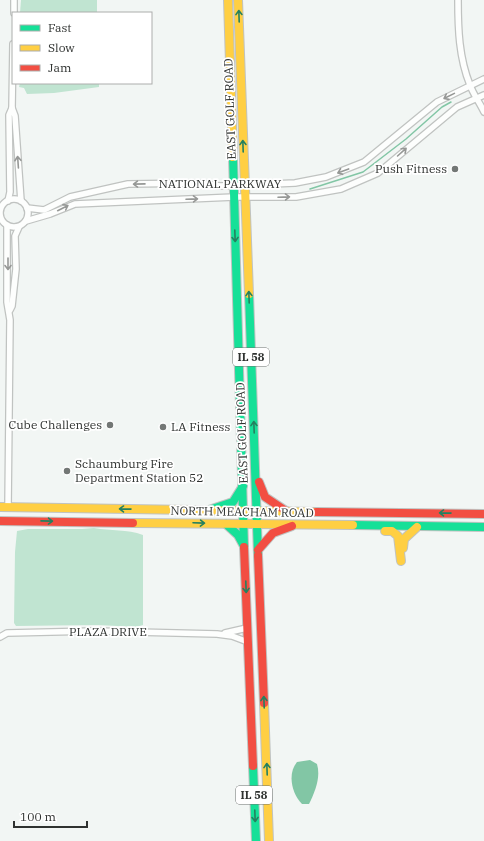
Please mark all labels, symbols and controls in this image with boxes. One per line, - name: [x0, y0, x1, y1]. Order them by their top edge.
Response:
- one-way arrow: [235, 10, 243, 23]
- legend: [12, 12, 152, 84]
- text: Fast: [48, 20, 72, 35]
- text: Slow: [48, 40, 75, 55]
- street label: EAST GOLF ROAD: [220, 58, 239, 160]
- text: Jam: [48, 60, 72, 75]
- one-way arrow: [443, 93, 455, 100]
- one-way arrow: [240, 140, 247, 153]
- one-way arrow: [397, 148, 407, 157]
- one-way arrow: [14, 156, 21, 169]
- place label: Push Fitness: [375, 161, 447, 176]
- marker: Push Fitness: [450, 164, 460, 174]
- one-way arrow: [338, 167, 350, 175]
- street label: NATIONAL PARKWAY: [159, 176, 282, 191]
- one-way arrow: [133, 180, 146, 188]
- one-way arrow: [277, 193, 290, 201]
- one-way arrow: [185, 195, 198, 202]
- one-way arrow: [57, 204, 69, 211]
- one-way arrow: [231, 229, 239, 242]
- one-way arrow: [4, 257, 12, 270]
- one-way arrow: [245, 291, 253, 304]
- road number: IL 58: [233, 348, 269, 366]
- street label: EAST GOLF ROAD: [232, 382, 251, 484]
- place label: Cube Challenges: [8, 417, 102, 432]
- place label: LA Fitness: [171, 419, 230, 434]
- marker: Cube Challenges: [105, 420, 115, 430]
- one-way arrow: [250, 421, 257, 434]
- marker: LA Fitness: [158, 422, 168, 432]
- place label: Schaumburg Fire Department Station 52: [75, 456, 204, 485]
- marker: Schaumburg Fire Department Station 52: [62, 466, 72, 476]
- street label: NORTH MEACHAM ROAD: [170, 503, 314, 520]
- one-way arrow: [119, 505, 132, 513]
- one-way arrow: [439, 509, 452, 517]
- one-way arrow: [40, 517, 53, 525]
- one-way arrow: [192, 520, 205, 527]
- one-way arrow: [242, 580, 250, 593]
- street label: PLAZA DRIVE: [69, 624, 147, 639]
- one-way arrow: [261, 696, 268, 709]
- one-way arrow: [263, 763, 271, 776]
- road number: IL 58: [236, 786, 272, 804]
- scale bar: [14, 803, 87, 829]
- text: 100 m: [20, 809, 56, 824]
- one-way arrow: [251, 809, 259, 822]

